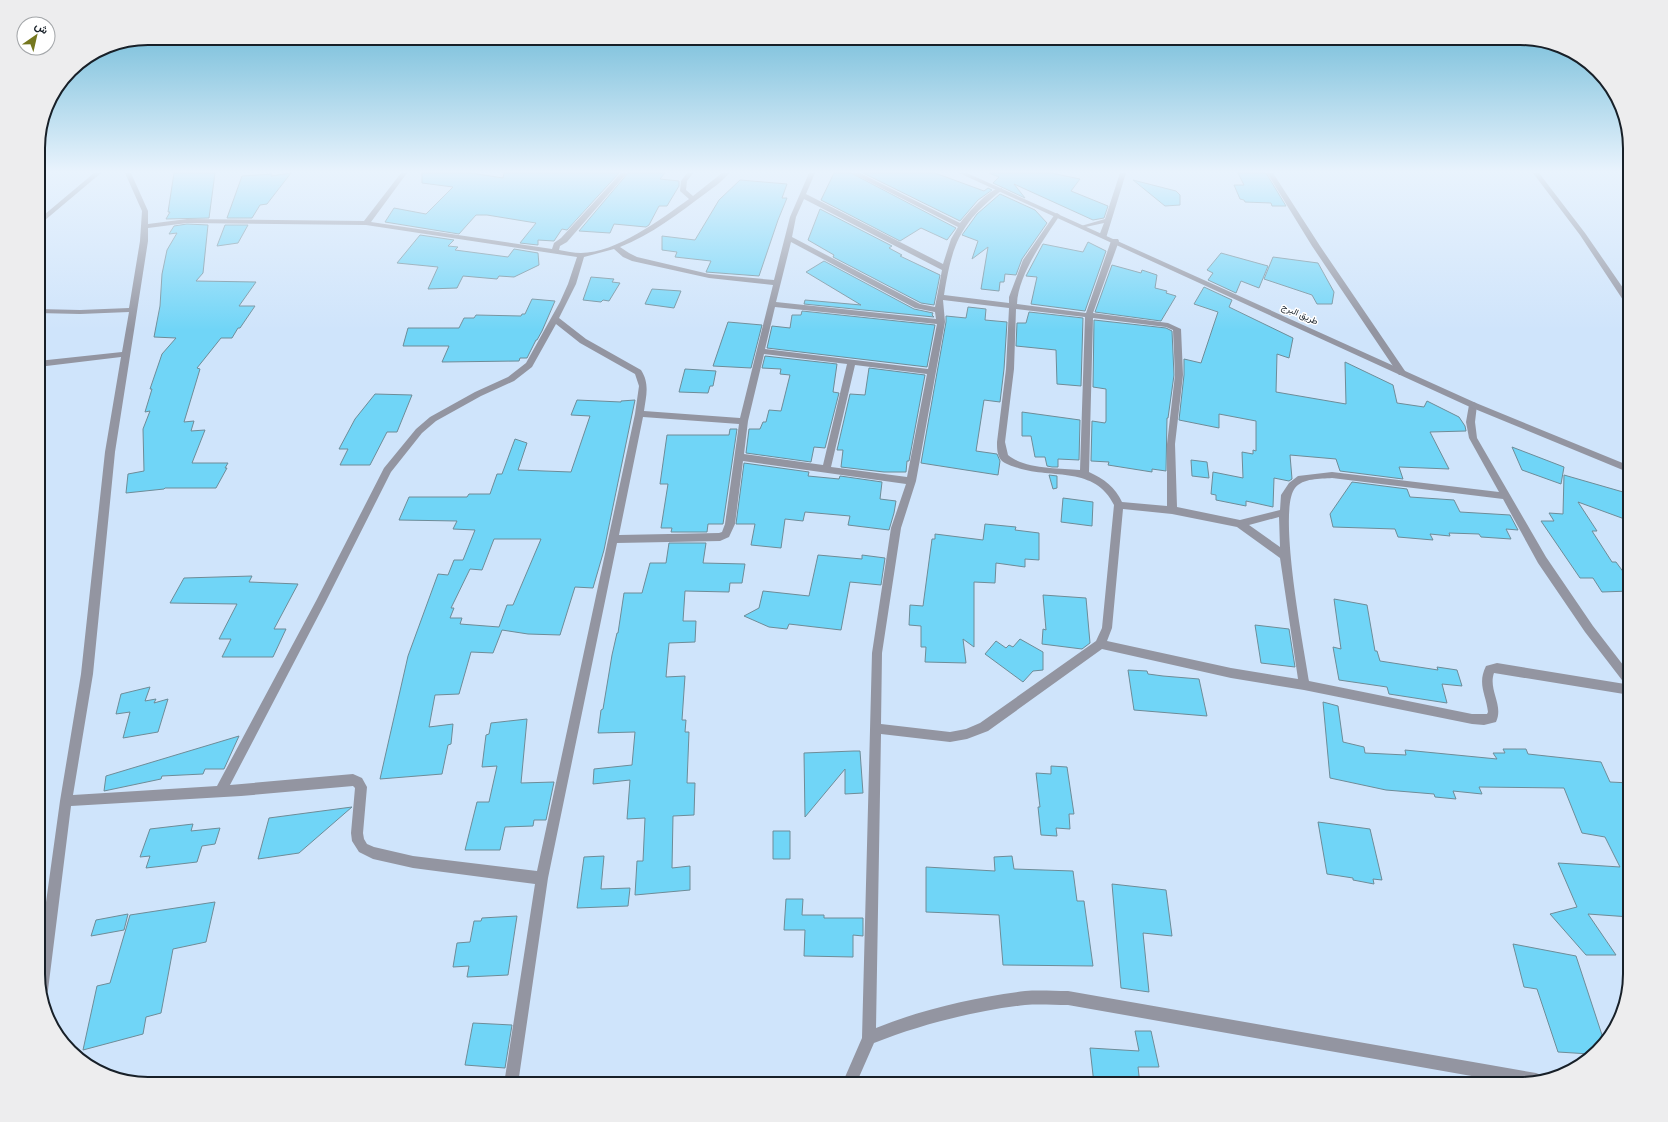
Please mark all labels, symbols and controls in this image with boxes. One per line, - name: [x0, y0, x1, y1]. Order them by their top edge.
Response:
- north arrow: [16, 16, 56, 56]
- text: ش: [32, 19, 50, 37]
- street label: طريق البرج: [1280, 302, 1320, 327]

